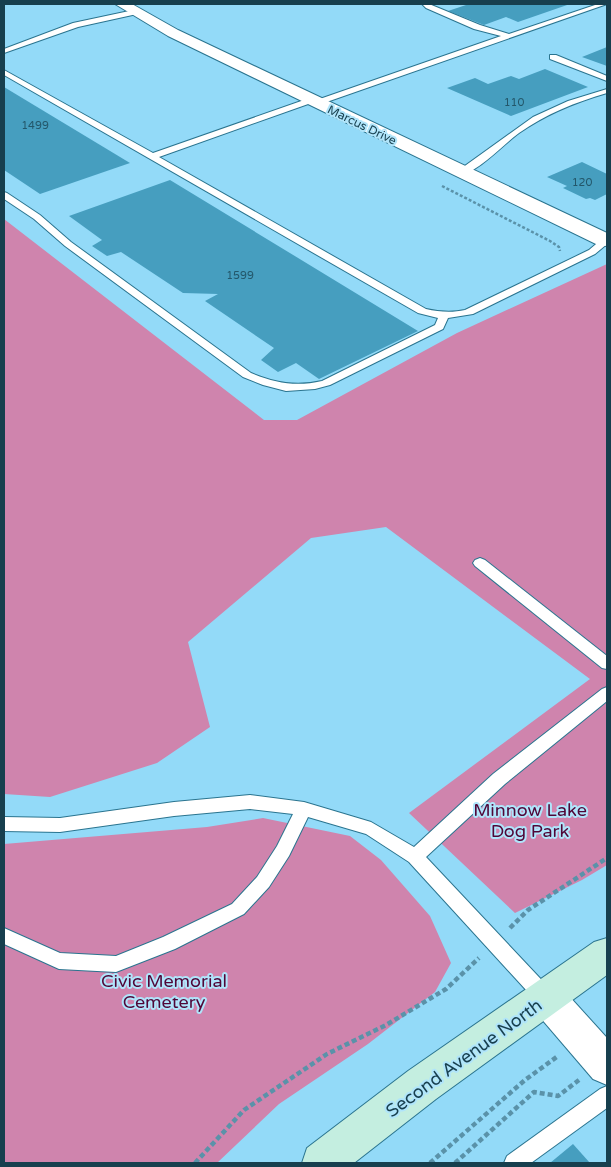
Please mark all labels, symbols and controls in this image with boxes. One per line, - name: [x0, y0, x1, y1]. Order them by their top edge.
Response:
- house number: 110: [504, 96, 524, 109]
- street label: Marcus Drive: [325, 102, 399, 148]
- house number: 1499: [21, 119, 49, 132]
- house number: 120: [572, 176, 592, 189]
- house number: 1599: [226, 269, 254, 282]
- park label: Minnow Lake Dog Park: [473, 799, 587, 842]
- park label: Civic Memorial Cemetery: [101, 970, 227, 1013]
- street label: Second Avenue North: [382, 994, 546, 1122]

